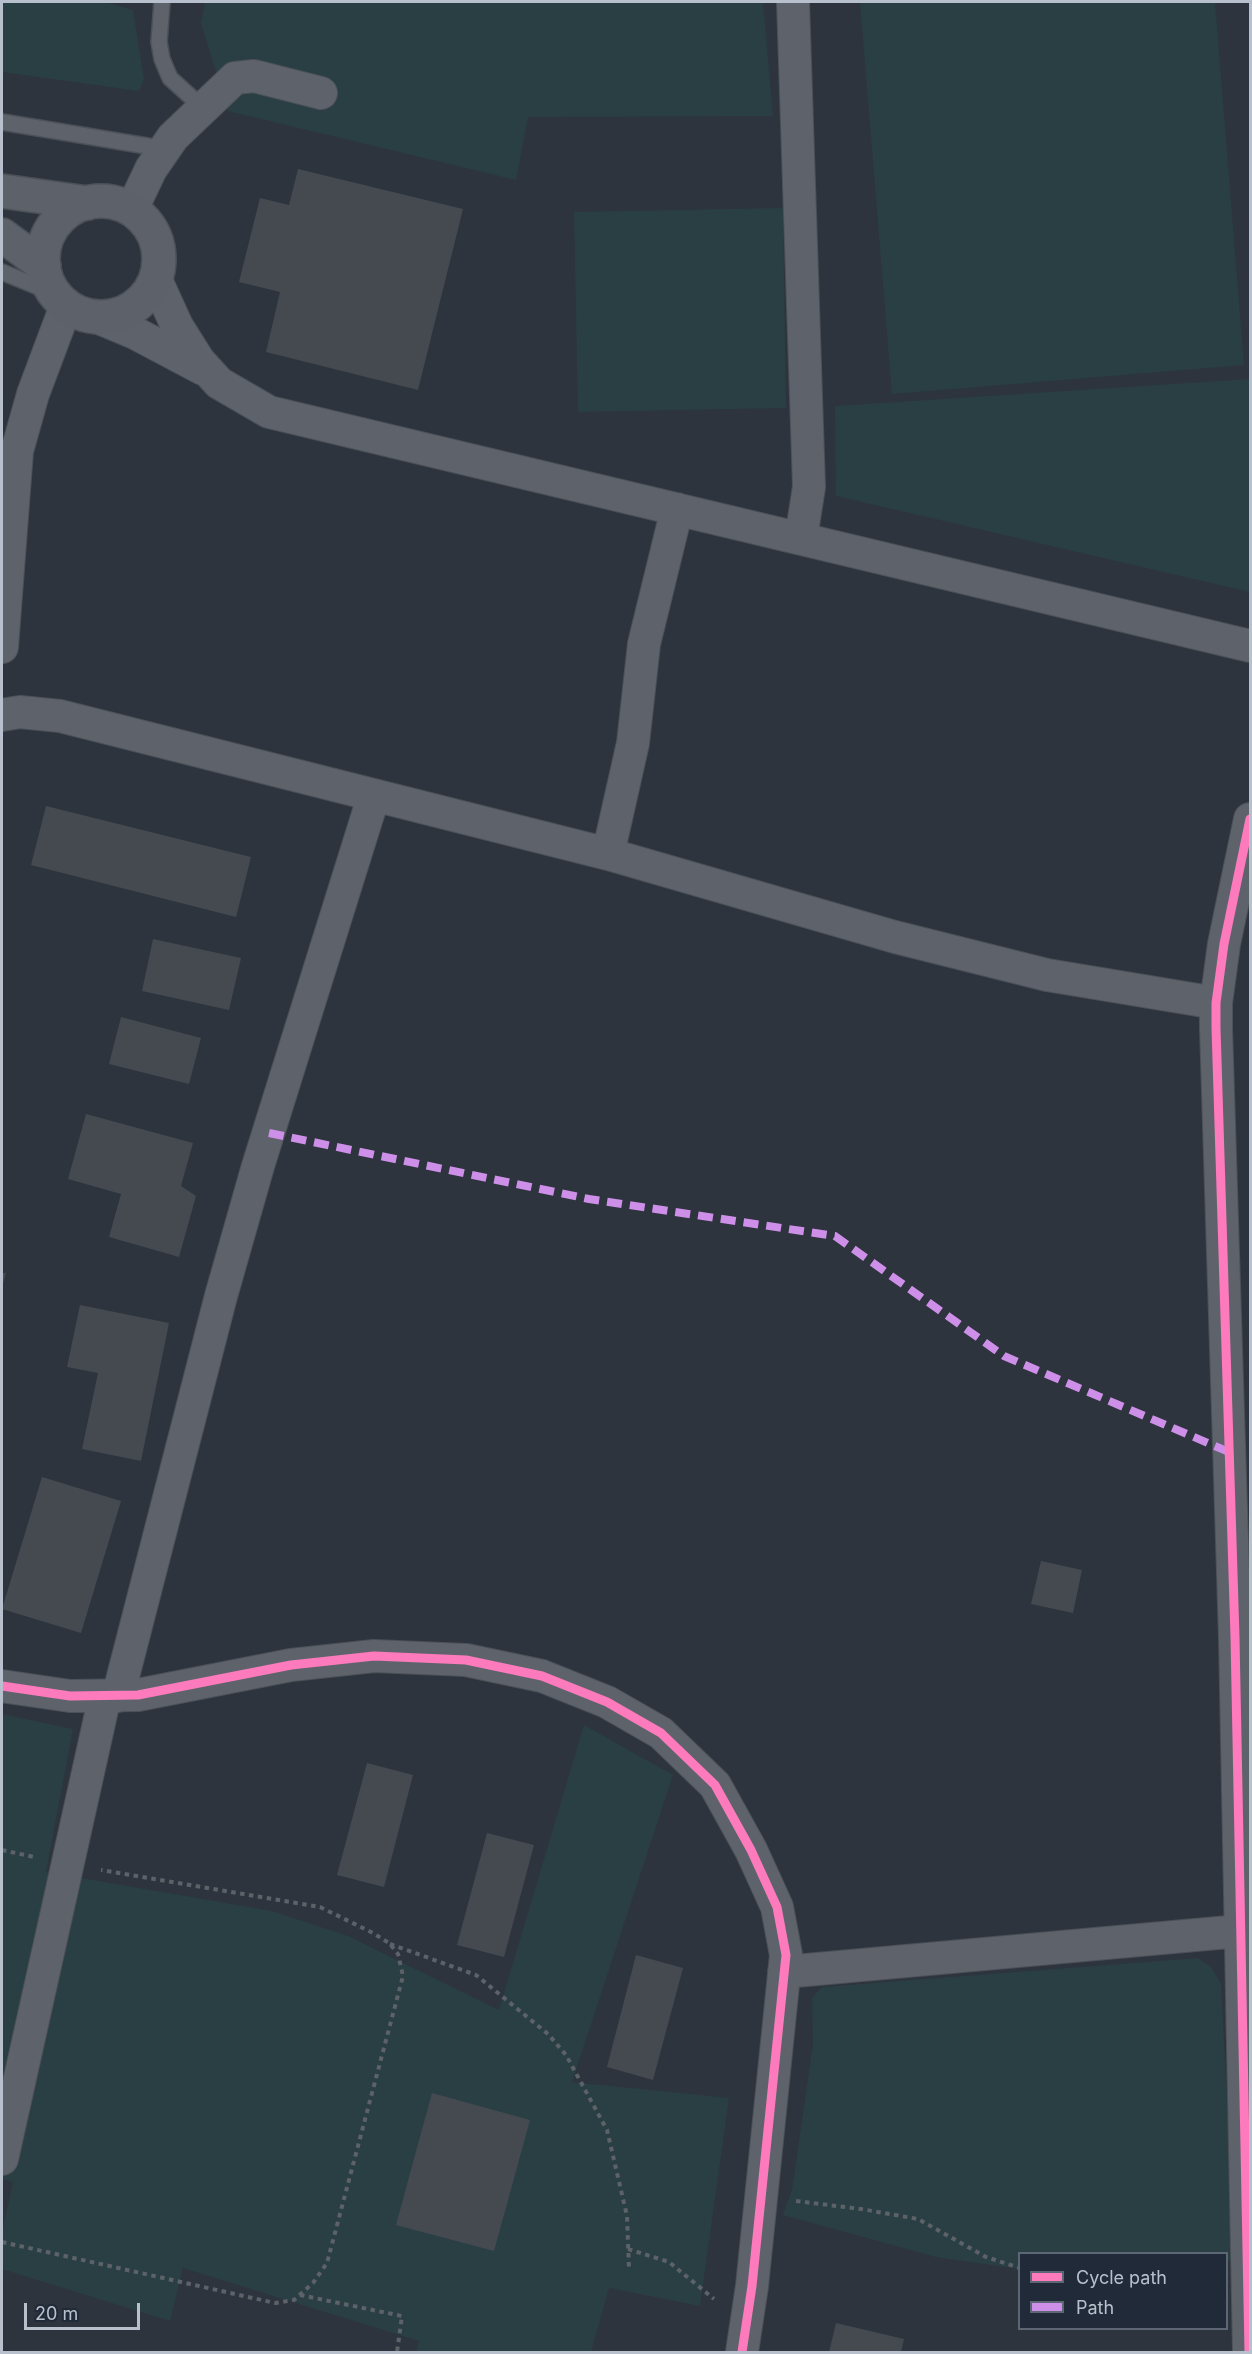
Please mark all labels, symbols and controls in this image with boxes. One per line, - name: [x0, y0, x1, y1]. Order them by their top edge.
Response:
- legend: [1018, 2252, 1228, 2330]
- text: Cycle path: [1076, 2267, 1167, 2288]
- scale bar: [27, 2291, 142, 2329]
- text: Path: [1076, 2297, 1114, 2318]
- text: 20 m: [35, 2303, 78, 2324]

